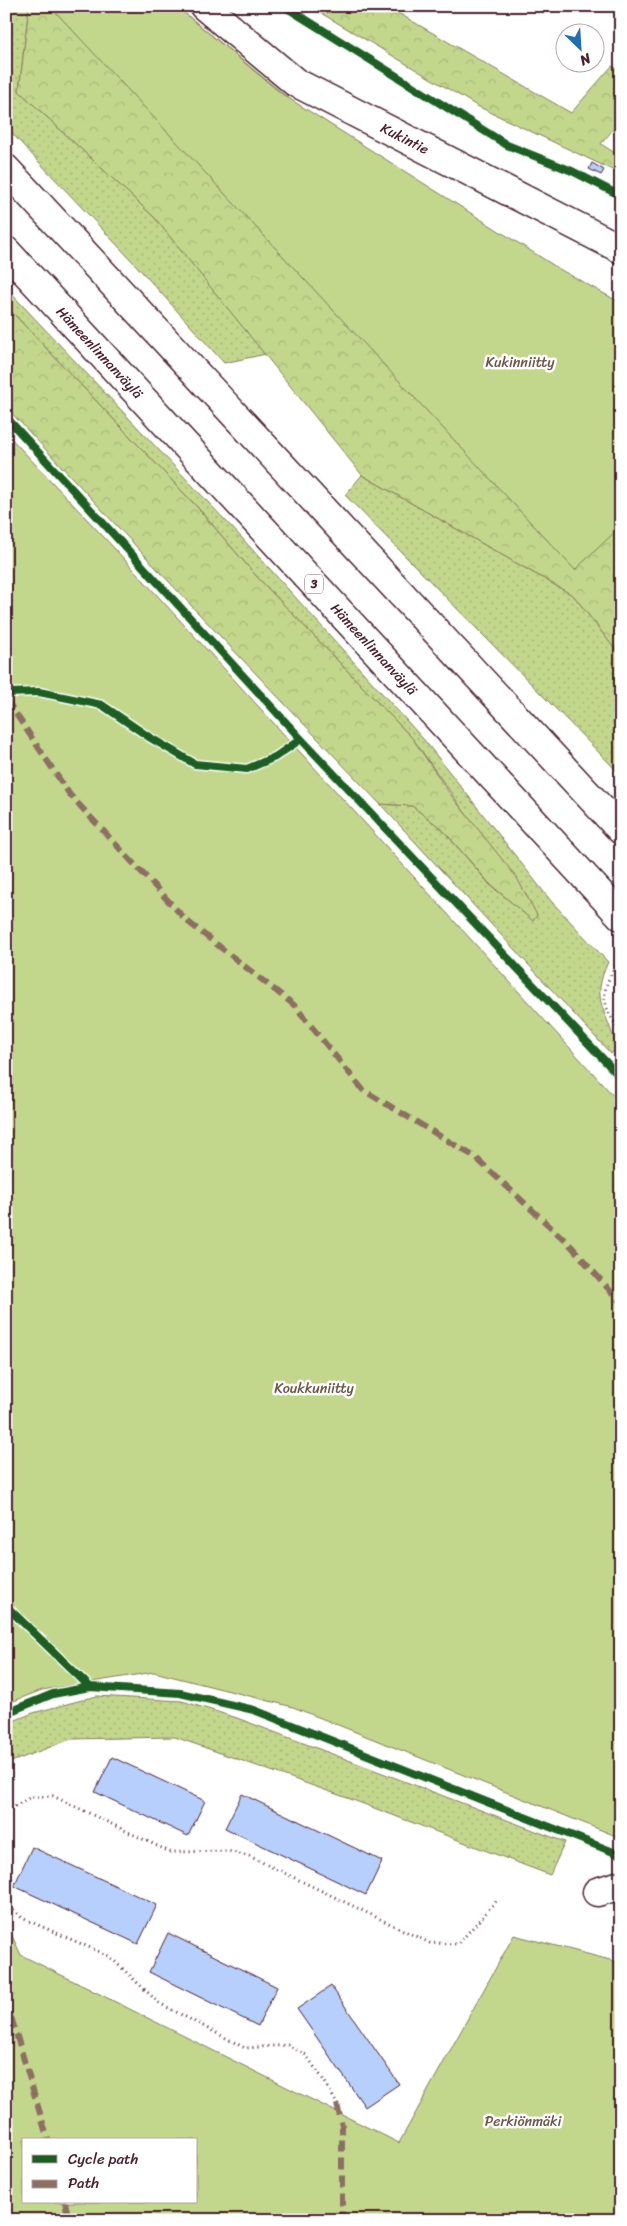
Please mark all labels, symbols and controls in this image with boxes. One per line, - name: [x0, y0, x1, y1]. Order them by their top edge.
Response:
- north arrow: [554, 22, 604, 72]
- text: N: [575, 46, 596, 73]
- street label: Kukintie: [376, 115, 434, 161]
- street label: Hämeenlinnanväylä: [50, 300, 150, 405]
- park label: Kukinniitty: [485, 350, 555, 375]
- road number: 3: [305, 574, 323, 594]
- street label: Hämeenlinnanväylä: [324, 597, 424, 702]
- park label: Koukkuniitty: [274, 1376, 355, 1401]
- park label: Perkiönmäki: [485, 2109, 562, 2134]
- legend: [22, 2138, 198, 2204]
- text: Cycle path: [68, 2146, 139, 2172]
- text: Path: [68, 2170, 99, 2196]

